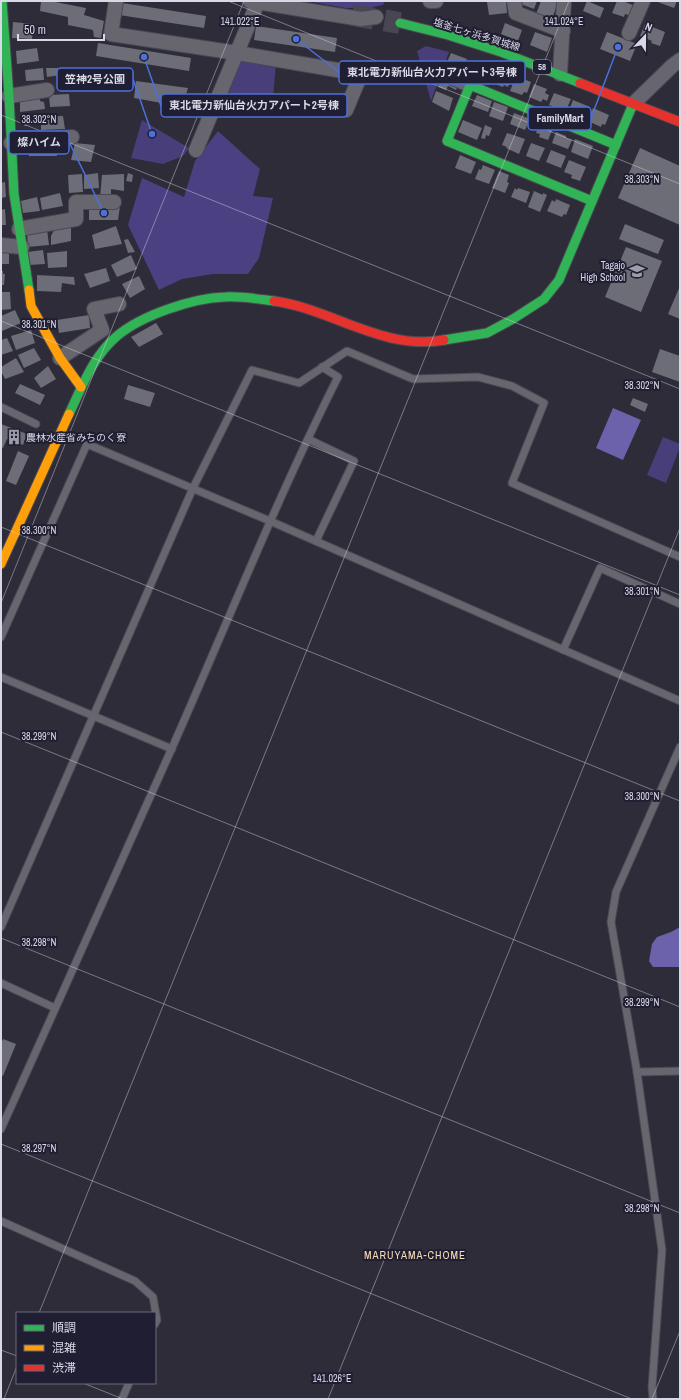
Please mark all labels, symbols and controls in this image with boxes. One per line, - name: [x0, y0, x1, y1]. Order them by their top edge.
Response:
- text: 141.022°E: [220, 15, 260, 28]
- street label: 塩釜七ヶ浜多賀城線: [432, 15, 522, 54]
- text: 141.024°E: [544, 15, 584, 28]
- scale bar: [18, 16, 104, 42]
- north arrow: [625, 16, 665, 56]
- text: N: [643, 19, 654, 34]
- text: 50 m: [24, 22, 46, 38]
- road number: 58: [533, 60, 551, 74]
- callout: 東北電力新仙台火力アパート3号棟: [339, 61, 525, 84]
- text: 東北電力新仙台火力アパート3号棟: [347, 65, 517, 79]
- callout: 笠神2号公園: [57, 68, 133, 91]
- text: 笠神2号公園: [64, 72, 125, 86]
- callout: 東北電力新仙台火力アパート2号棟: [161, 94, 347, 117]
- text: 東北電力新仙台火力アパート2号棟: [169, 98, 339, 112]
- callout: FamilyMart: [528, 107, 591, 130]
- text: FamilyMart: [536, 111, 584, 125]
- text: 38.302°N: [22, 113, 57, 126]
- callout: 燦ハイム: [9, 131, 69, 154]
- text: 燦ハイム: [17, 135, 61, 149]
- text: 38.303°N: [625, 173, 660, 186]
- place label: Tagajo High School: [580, 259, 625, 284]
- school or university icon: Tagajo High School: [628, 262, 646, 280]
- text: 38.301°N: [22, 318, 57, 331]
- text: 38.302°N: [625, 379, 660, 392]
- building icon: 農林水産省みちのく寮: [5, 428, 23, 446]
- place label: 農林水産省みちのく寮: [26, 431, 126, 444]
- text: 38.300°N: [22, 524, 57, 537]
- text: 38.301°N: [625, 585, 660, 598]
- text: 38.299°N: [22, 730, 57, 743]
- text: 38.300°N: [625, 790, 660, 803]
- text: 38.298°N: [22, 936, 57, 949]
- text: 38.299°N: [625, 996, 660, 1009]
- text: 38.297°N: [22, 1142, 57, 1155]
- text: 38.298°N: [625, 1202, 660, 1215]
- district label: MARUYAMA-CHOME: [364, 1248, 466, 1262]
- legend: [16, 1312, 156, 1384]
- text: 順調: [52, 1320, 76, 1336]
- text: 混雑: [52, 1340, 76, 1356]
- text: 渋滞: [52, 1360, 76, 1376]
- text: 141.026°E: [312, 1372, 352, 1385]

